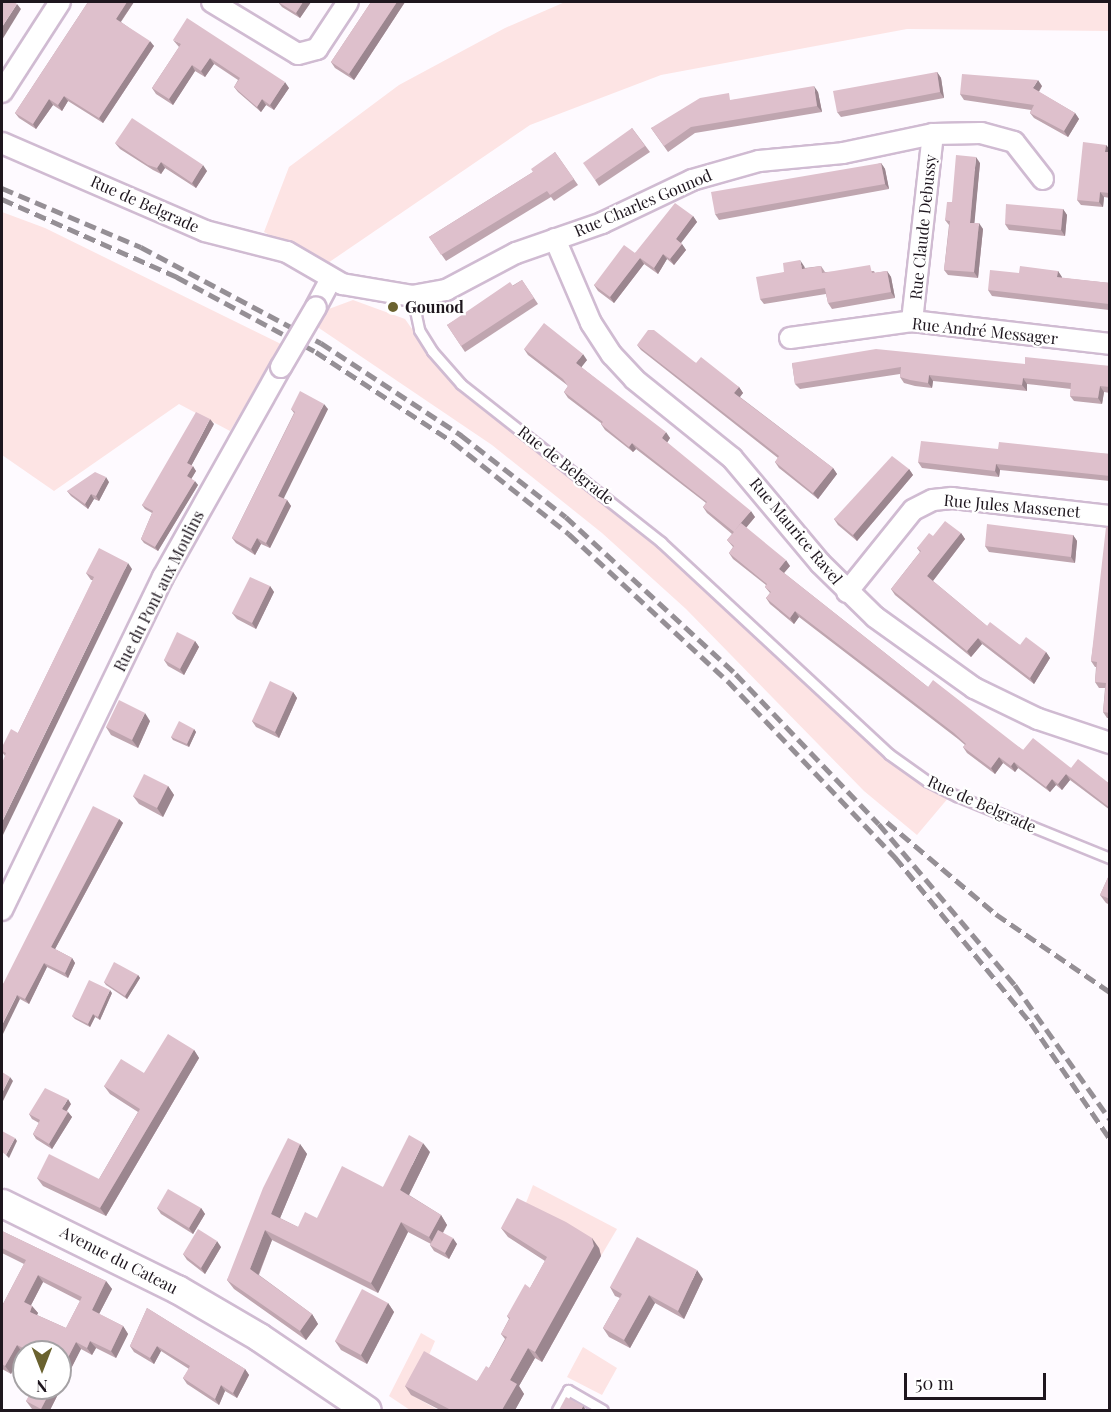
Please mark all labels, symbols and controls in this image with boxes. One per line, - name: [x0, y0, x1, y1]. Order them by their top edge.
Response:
- street label: Rue Claude Debussy: [906, 153, 940, 301]
- street label: Rue Charles Gounod: [571, 165, 715, 241]
- street label: Rue de Belgrade: [88, 171, 202, 237]
- place label: Gounod: [405, 297, 464, 317]
- marker: Gounod: [386, 300, 400, 314]
- street label: Rue André Messager: [911, 314, 1059, 348]
- street label: Rue de Belgrade: [514, 422, 618, 508]
- street label: Rue Maurice Ravel: [746, 474, 846, 588]
- street label: Rue Jules Massenet: [943, 490, 1081, 522]
- street label: Rue du Pont aux Moulins: [110, 507, 208, 675]
- street label: Rue de Belgrade: [925, 771, 1039, 837]
- street label: Avenue du Cateau: [57, 1222, 181, 1298]
- north arrow: [12, 1340, 72, 1400]
- scale bar: [907, 1361, 1050, 1399]
- text: 50 m: [915, 1371, 954, 1395]
- text: N: [36, 1376, 48, 1397]

